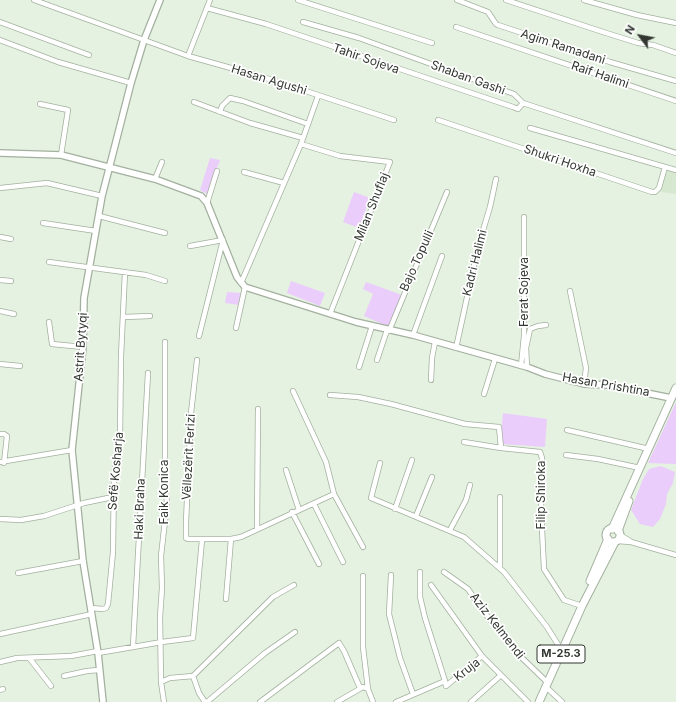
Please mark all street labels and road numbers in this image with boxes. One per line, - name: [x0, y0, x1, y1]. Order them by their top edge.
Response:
- street label: Agim Ramadani: [519, 27, 607, 67]
- street label: Tahir Sojeva: [331, 41, 401, 77]
- street label: Shaban Gashi: [429, 58, 507, 98]
- street label: Raif Halimi: [569, 58, 631, 92]
- street label: Hasan Agushi: [229, 62, 309, 98]
- street label: Shukri Hoxha: [522, 142, 598, 180]
- street label: Milan Shuflaj: [352, 171, 392, 243]
- street label: Bajo Topulli: [397, 228, 437, 294]
- street label: Kadri Halimi: [460, 228, 490, 298]
- street label: Ferat Sojeva: [517, 257, 531, 327]
- street label: Astrit Bytyqi: [71, 312, 91, 382]
- street label: Hasan Prishtina: [561, 370, 651, 400]
- street label: Vëllezërit Ferizi: [180, 413, 198, 501]
- street label: Sefë Kosharja: [105, 431, 127, 511]
- street label: Faik Konica: [157, 460, 171, 524]
- street label: Filip Shiroka: [534, 460, 548, 530]
- street label: Haki Braha: [132, 478, 148, 540]
- street label: Aziz Kelmendi: [467, 590, 527, 662]
- road number: M-25.3: [537, 645, 585, 663]
- street label: Kruja: [451, 655, 483, 685]

